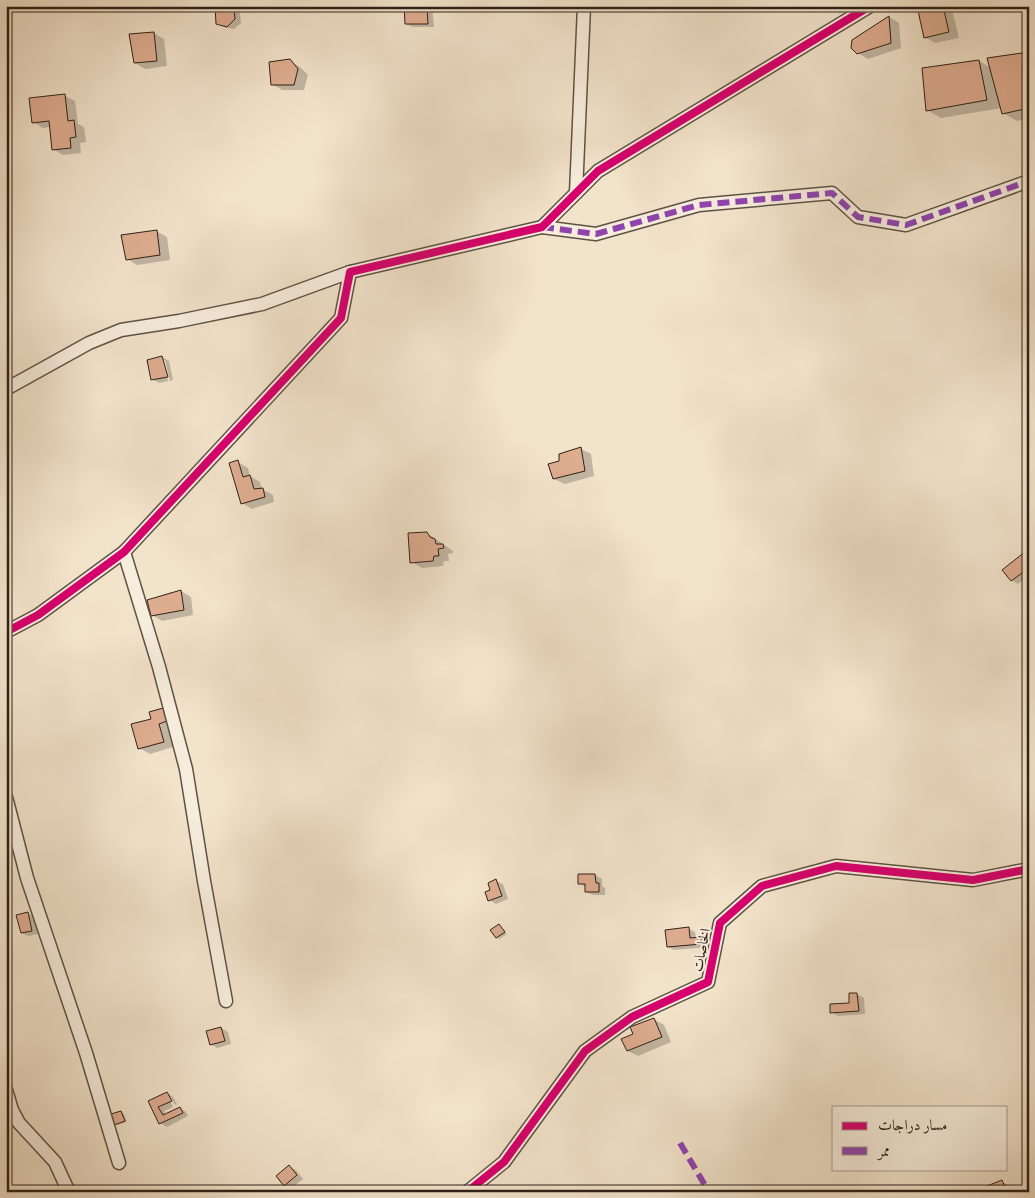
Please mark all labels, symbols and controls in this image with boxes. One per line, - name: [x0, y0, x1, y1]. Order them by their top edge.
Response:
- street label: الخاصات: [688, 927, 714, 973]
- legend: [832, 1106, 1008, 1170]
- text: مسار دراجات: [878, 1116, 947, 1134]
- text: ممر: [876, 1142, 890, 1161]

